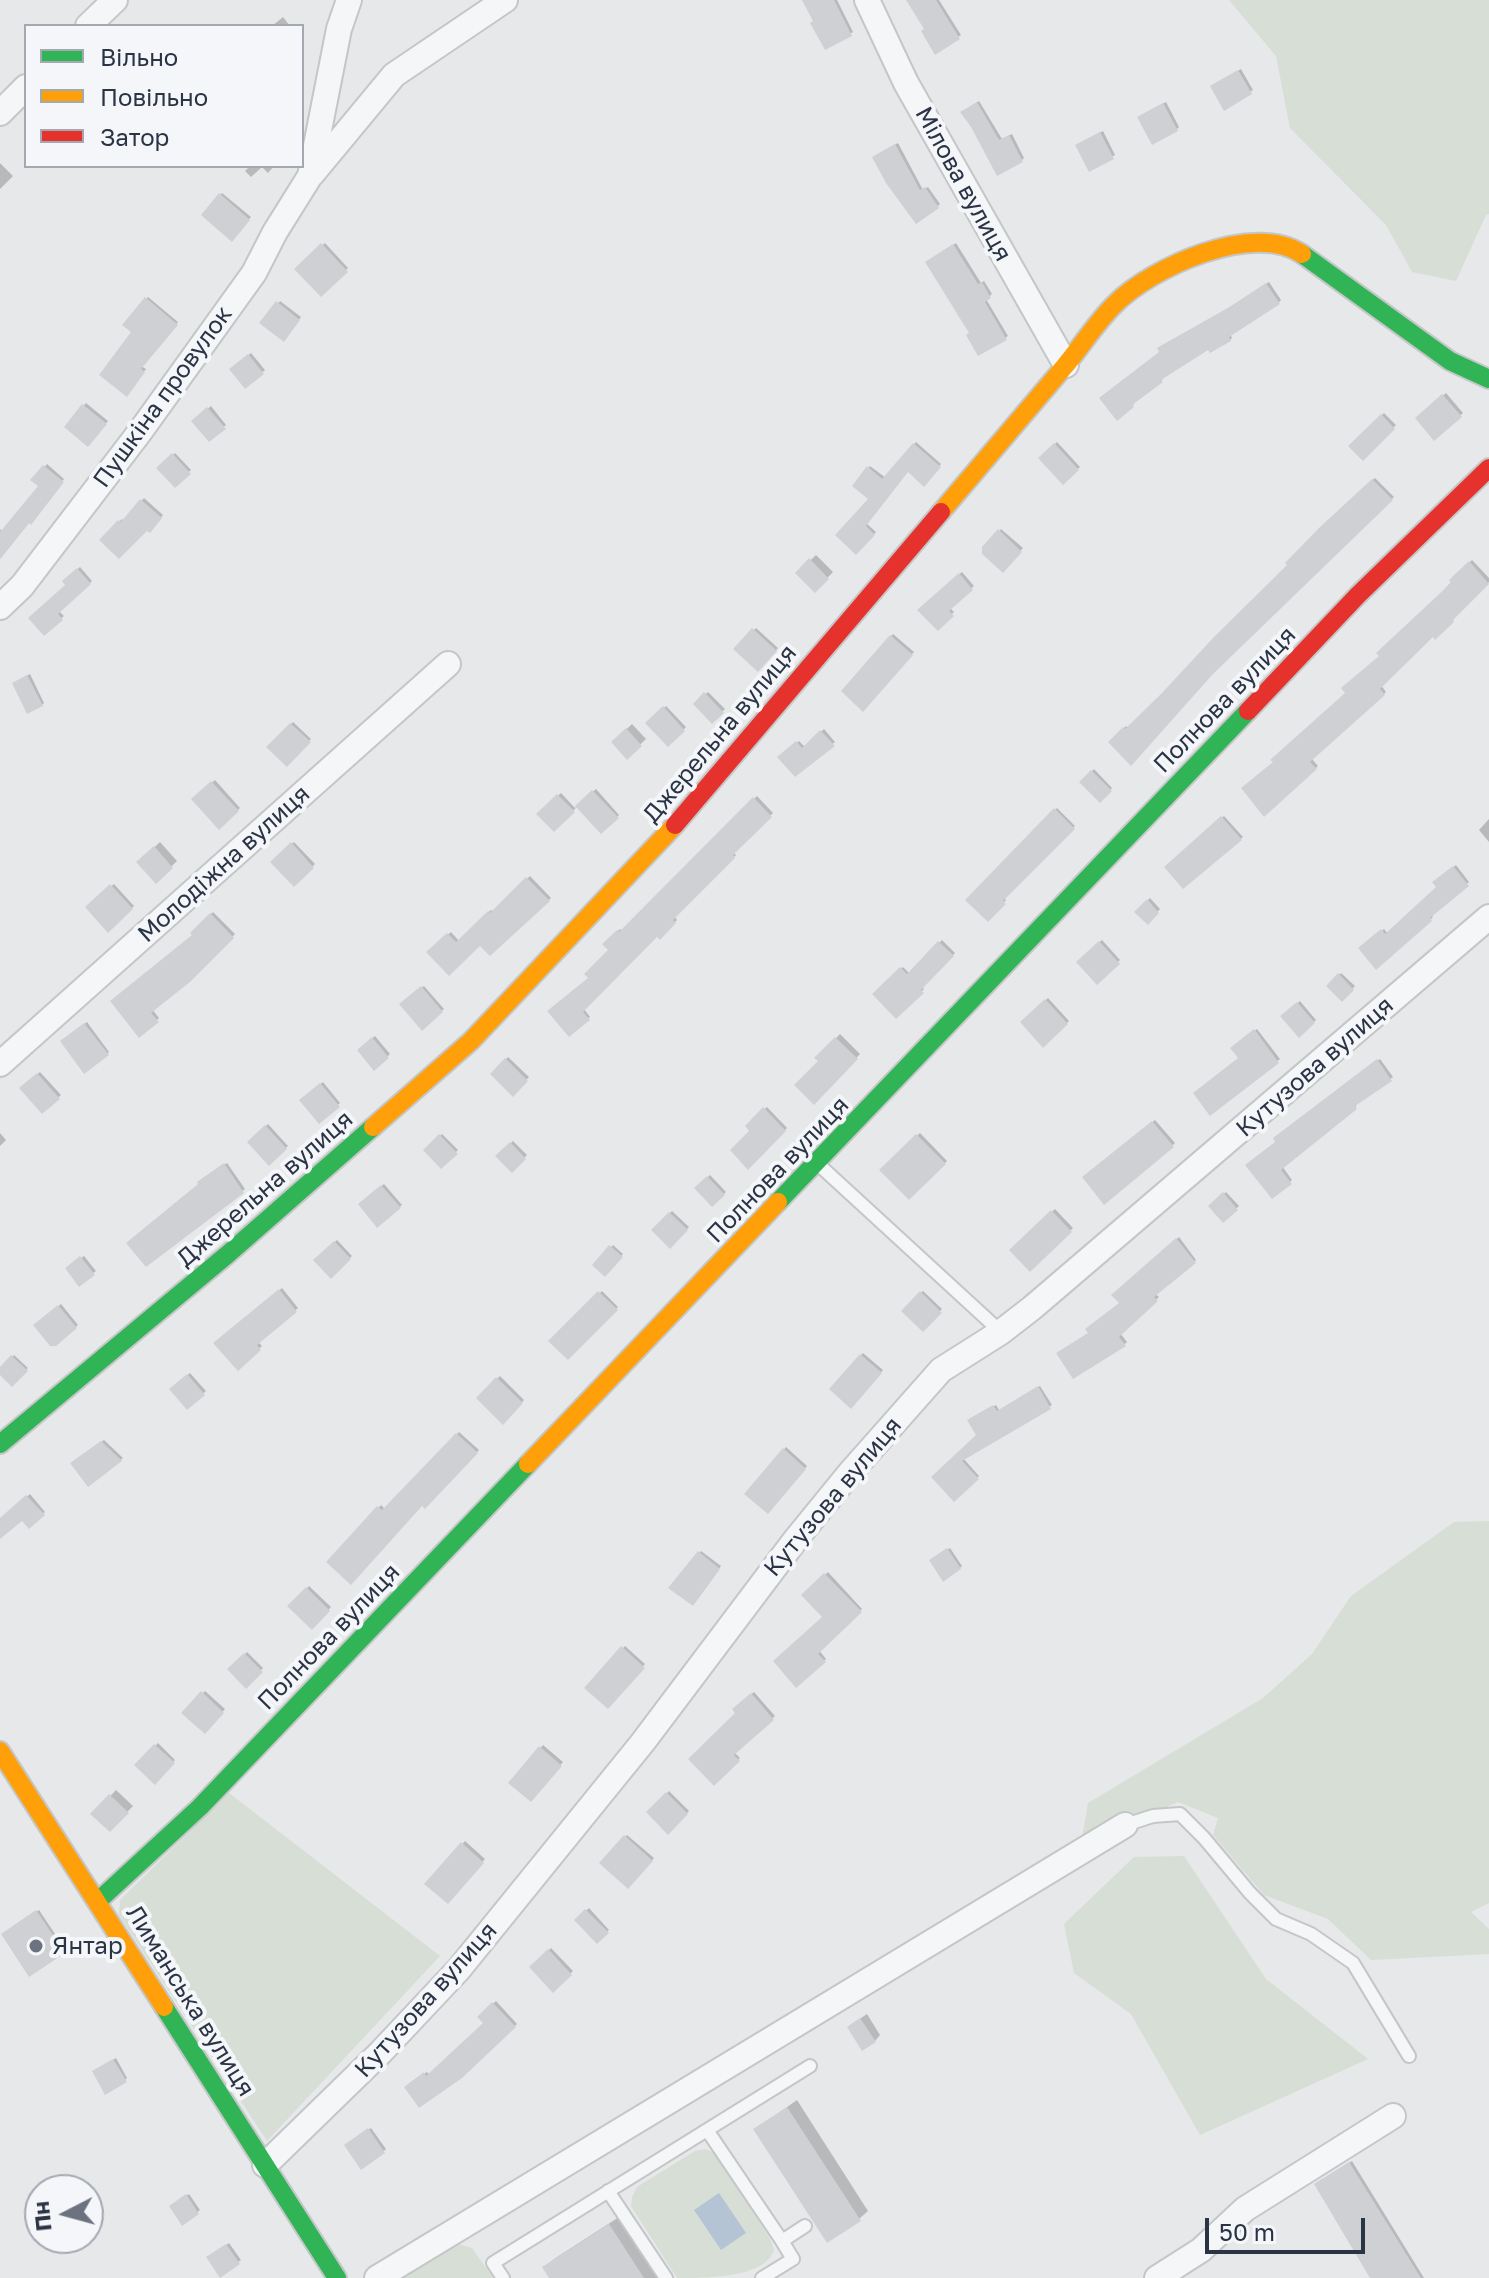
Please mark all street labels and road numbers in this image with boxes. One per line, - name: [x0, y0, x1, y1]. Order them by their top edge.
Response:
- street label: Мілова вулиця: [909, 102, 1017, 266]
- street label: Пушкіна провулок: [88, 301, 238, 493]
- street label: Полнова вулиця: [1148, 621, 1302, 779]
- street label: Джерельна вулиця: [637, 639, 803, 829]
- street label: Молодіжна вулиця: [132, 779, 316, 949]
- street label: Кутузова вулиця: [1231, 991, 1399, 1143]
- street label: Полнова вулиця: [701, 1091, 855, 1249]
- street label: Джерельна вулиця: [171, 1105, 359, 1273]
- street label: Кутузова вулиця: [758, 1412, 908, 1582]
- street label: Полнова вулиця: [252, 1558, 406, 1716]
- street label: Лиманська вулиця: [120, 1900, 260, 2102]
- street label: Кутузова вулиця: [349, 1917, 503, 2083]

